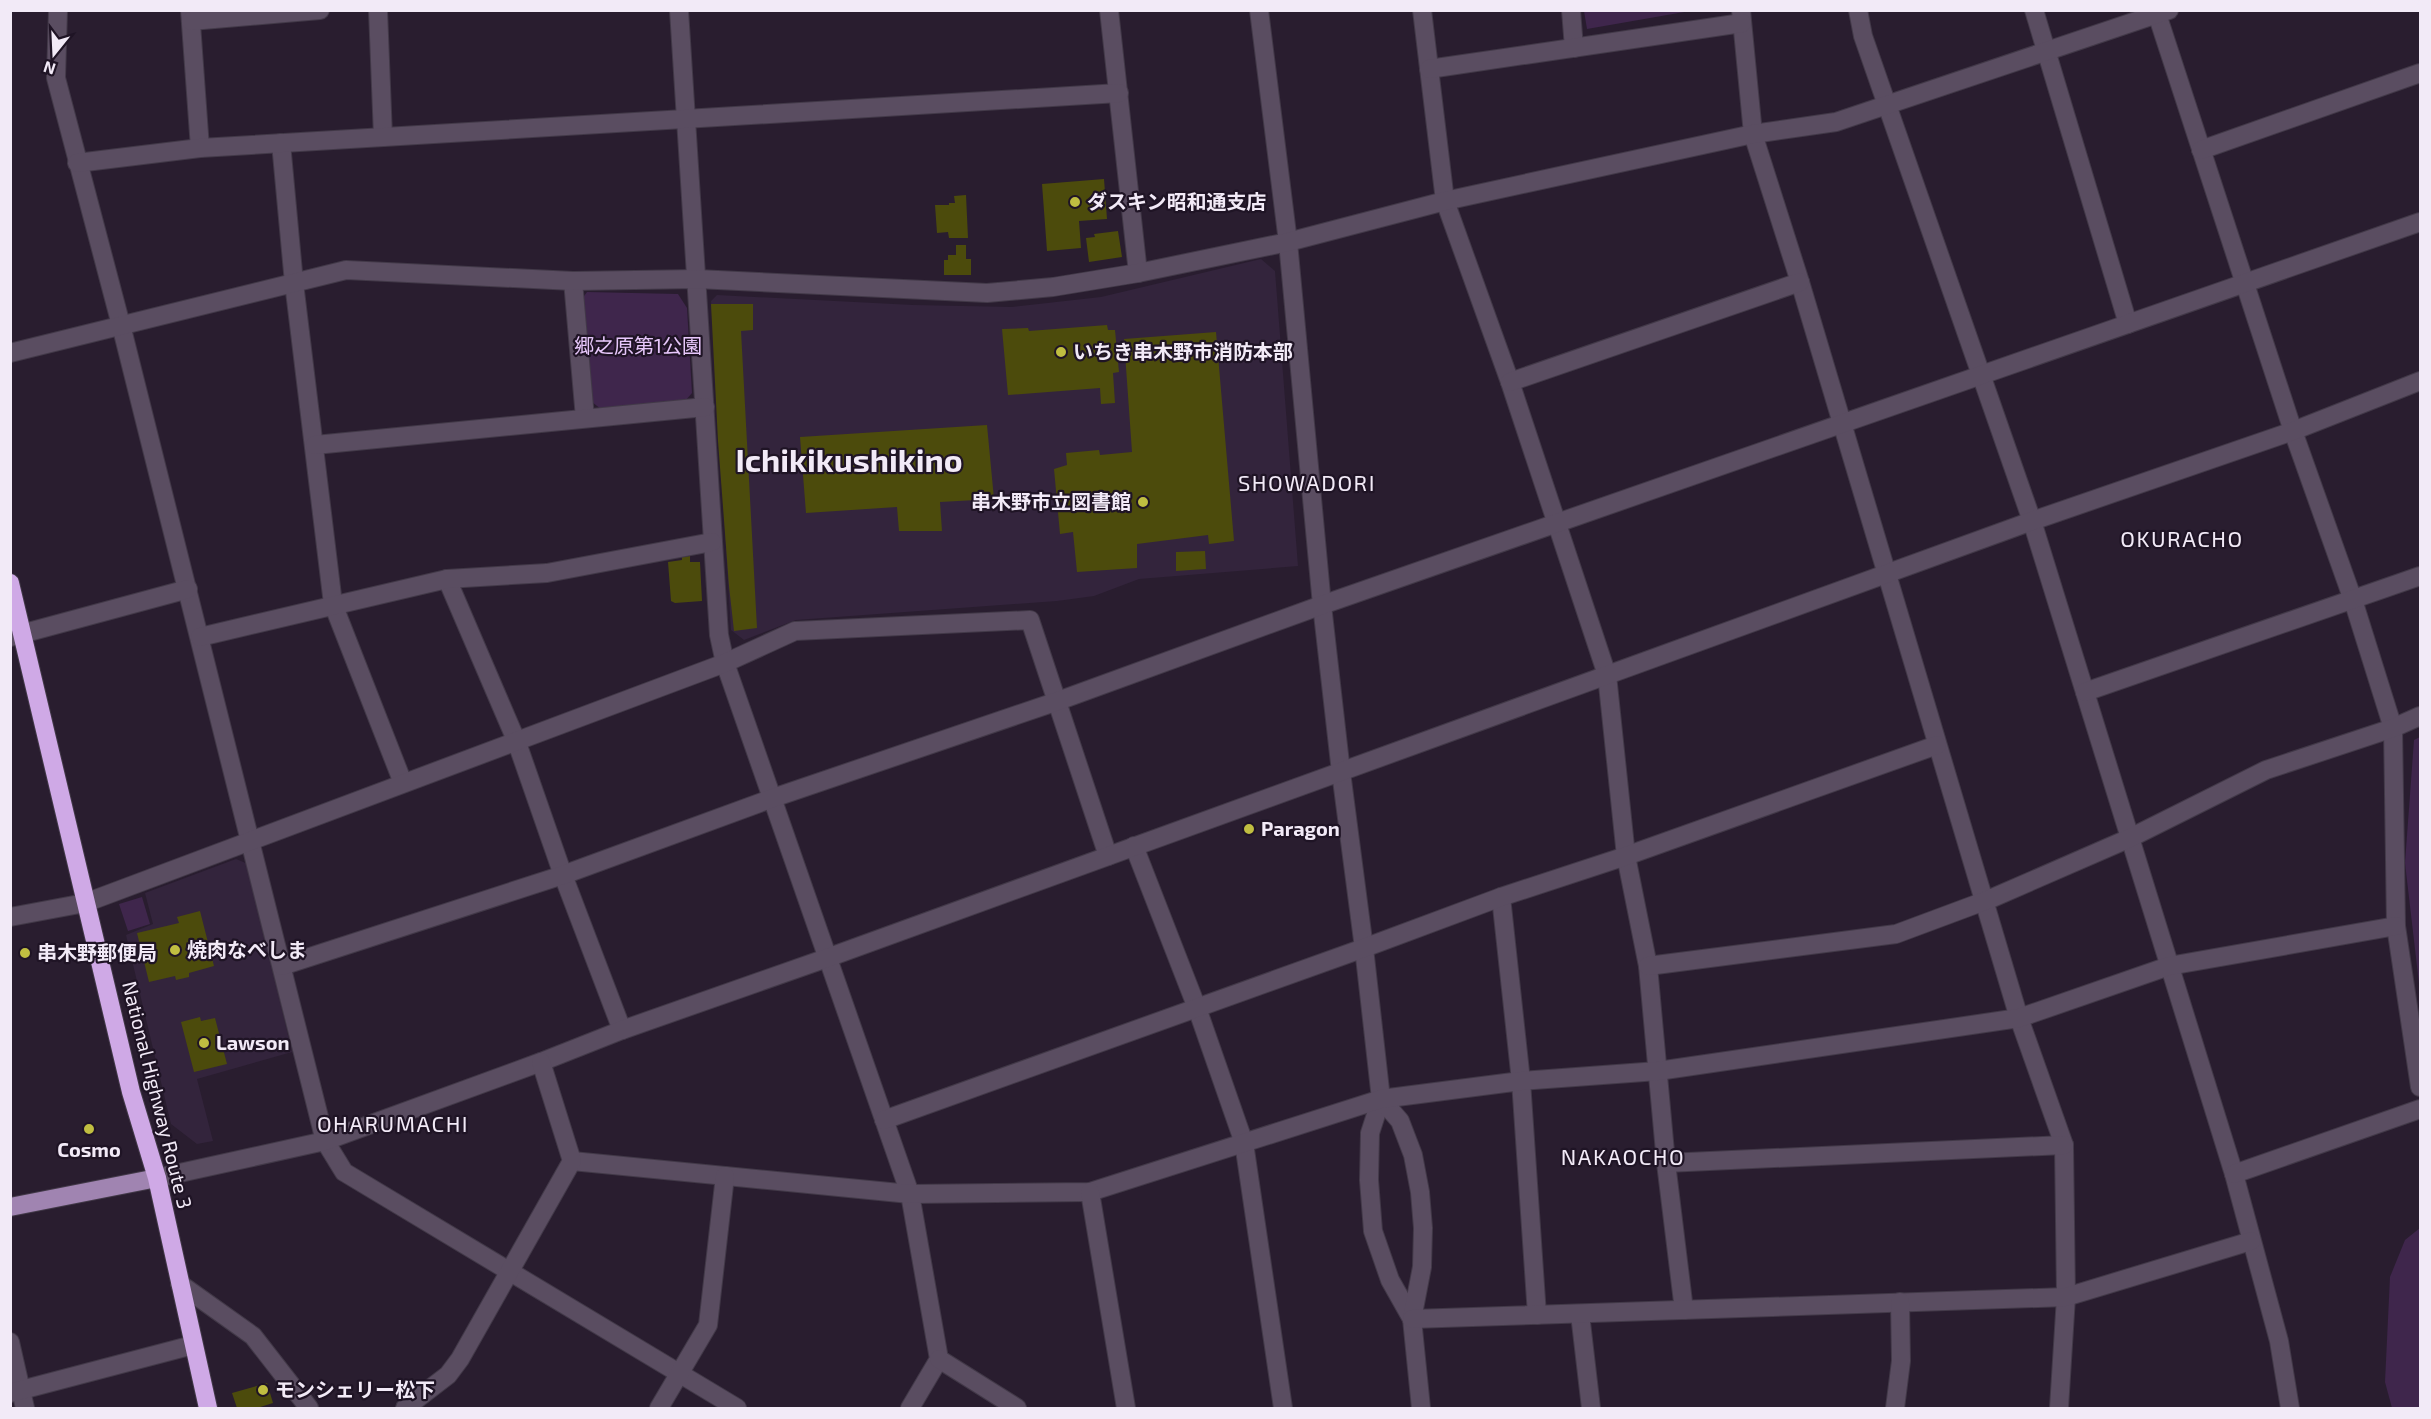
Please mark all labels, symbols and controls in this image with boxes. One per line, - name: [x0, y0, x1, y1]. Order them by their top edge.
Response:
- north arrow: [24, 24, 84, 84]
- text: N: [41, 58, 58, 80]
- place label: ダスキン昭和通支店: [1087, 189, 1266, 213]
- marker: ダスキン昭和通支店: [1068, 195, 1082, 209]
- park label: 郷之原第1公園: [574, 333, 702, 357]
- place label: いちき串木野市消防本部: [1073, 339, 1293, 363]
- marker: いちき串木野市消防本部: [1054, 345, 1068, 359]
- district label: Ichikikushikino: [735, 440, 963, 478]
- district label: SHOWADORI: [1238, 469, 1376, 495]
- place label: 串木野市立図書館: [971, 489, 1131, 513]
- marker: 串木野市立図書館: [1136, 495, 1150, 509]
- district label: OKURACHO: [2120, 525, 2244, 551]
- place label: Paragon: [1261, 816, 1340, 840]
- marker: Paragon: [1242, 822, 1256, 836]
- place label: 焼肉なべしま: [187, 937, 307, 961]
- place label: 串木野郵便局: [37, 940, 157, 964]
- marker: 焼肉なべしま: [168, 943, 182, 957]
- marker: 串木野郵便局: [18, 946, 32, 960]
- street label: National Highway Route 3: [118, 979, 198, 1211]
- place label: Lawson: [216, 1030, 290, 1054]
- marker: Lawson: [197, 1036, 211, 1050]
- district label: OHARUMACHI: [317, 1110, 469, 1136]
- marker: Cosmo: [82, 1122, 96, 1136]
- place label: Cosmo: [57, 1137, 121, 1161]
- district label: NAKAOCHO: [1561, 1143, 1685, 1169]
- place label: モンシェリー松下: [275, 1377, 435, 1401]
- marker: モンシェリー松下: [256, 1383, 270, 1397]

